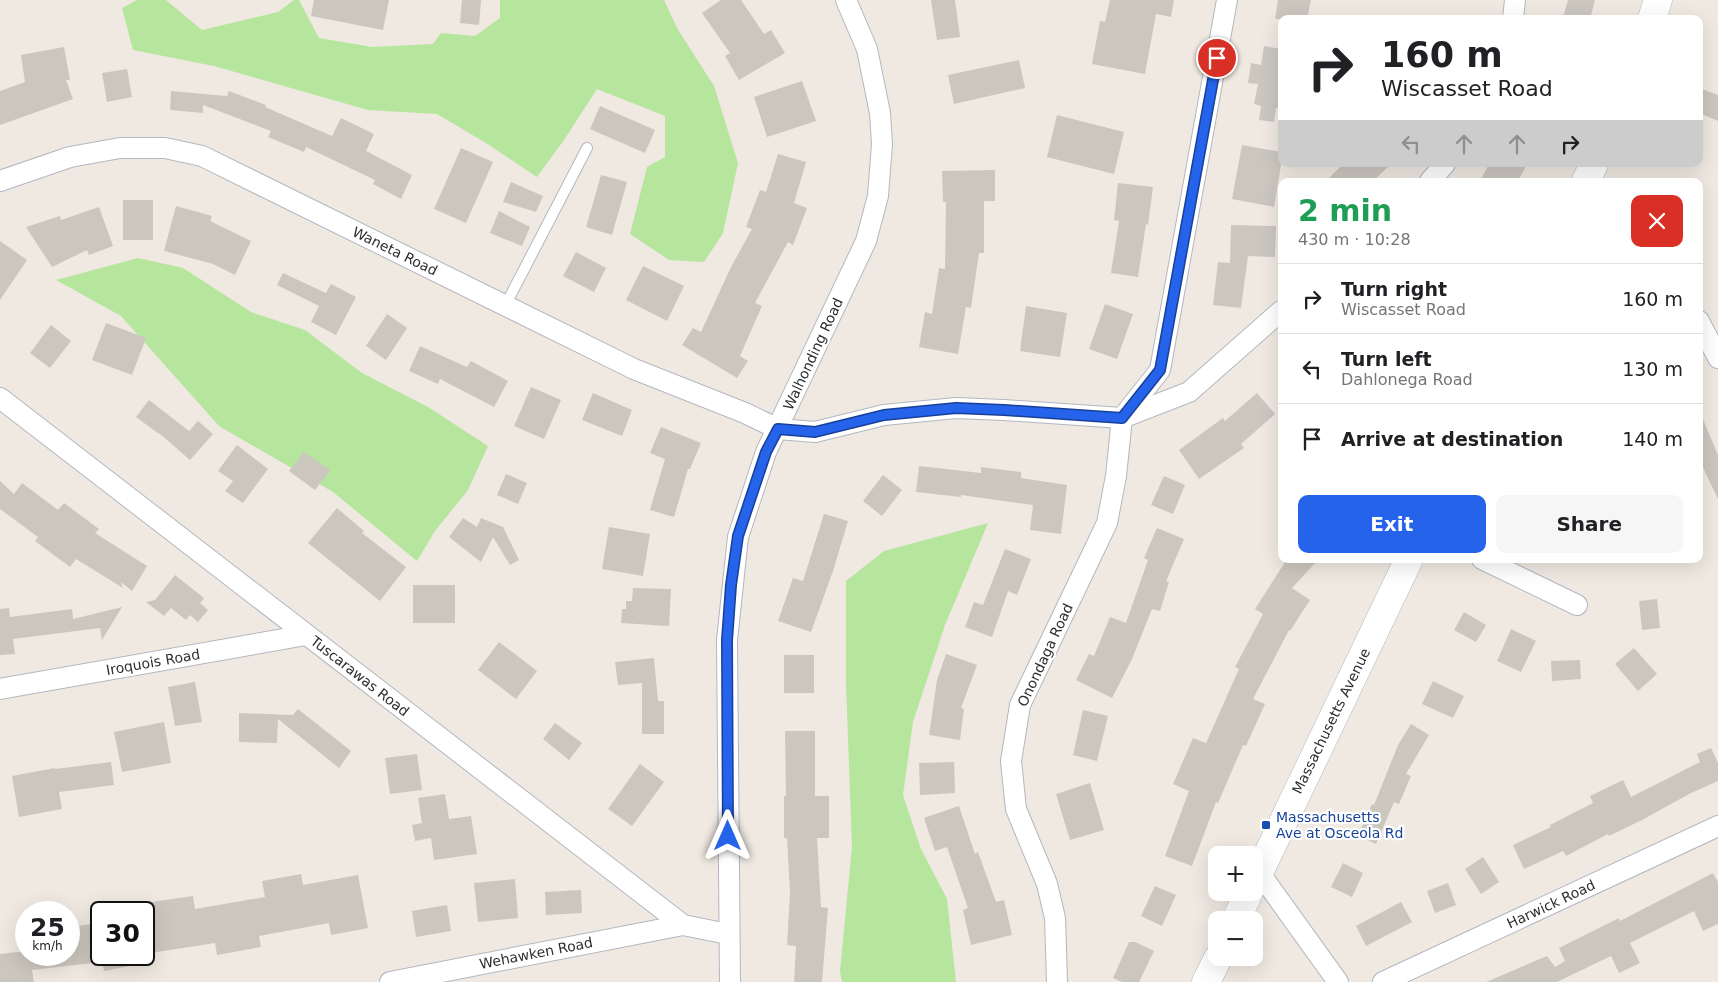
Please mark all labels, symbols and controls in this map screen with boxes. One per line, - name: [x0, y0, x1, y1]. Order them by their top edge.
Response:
- icon: right: [1298, 35, 1363, 100]
- text: 160 m: [1381, 35, 1503, 75]
- pin: [1196, 37, 1238, 79]
- icon: arrive: [1203, 44, 1231, 72]
- text: Wiscasset Road: [1381, 76, 1553, 101]
- icon: left: [1397, 130, 1425, 158]
- icon: ahead: [1450, 130, 1478, 158]
- icon: ahead: [1503, 130, 1531, 158]
- icon: right: [1556, 130, 1584, 158]
- text: 2 min: [1298, 193, 1392, 228]
- button: close: [1631, 195, 1683, 247]
- street label: Waneta Road: [350, 223, 440, 279]
- text: 430 m · 10:28: [1298, 230, 1411, 249]
- text: Turn right: [1341, 278, 1447, 300]
- icon: right: [1298, 285, 1326, 313]
- text: 160 m: [1622, 288, 1683, 310]
- street label: Walhonding Road: [780, 295, 846, 413]
- text: Wiscasset Road: [1341, 300, 1466, 319]
- text: Turn left: [1341, 348, 1432, 370]
- icon: left: [1298, 355, 1326, 383]
- text: 130 m: [1622, 358, 1683, 380]
- text: Dahlonega Road: [1341, 370, 1473, 389]
- icon: arrive: [1298, 425, 1326, 453]
- text: Arrive at destination: [1341, 428, 1563, 450]
- text: 140 m: [1622, 428, 1683, 450]
- button: Exit: [1298, 495, 1486, 553]
- button: Share: [1496, 495, 1683, 553]
- street label: Onondaga Road: [1014, 601, 1076, 709]
- street label: Tuscarawas Road: [307, 632, 412, 719]
- street label: Iroquois Road: [105, 646, 201, 678]
- street label: Massachusetts Avenue: [1289, 646, 1373, 796]
- position arrow: [701, 809, 753, 861]
- place label: Massachusetts Ave at Osceola Rd: [1276, 809, 1403, 841]
- marker: Massachusetts Ave at Osceola Rd: [1260, 819, 1272, 831]
- map controls: [1208, 846, 1263, 966]
- button: +: [1208, 846, 1263, 901]
- street label: Harwick Road: [1504, 877, 1598, 931]
- speed limit sign: 30: [90, 901, 155, 966]
- button: −: [1208, 911, 1263, 966]
- text: 25: [30, 913, 65, 942]
- street label: Wehawken Road: [478, 934, 594, 972]
- text: km/h: [32, 939, 63, 953]

